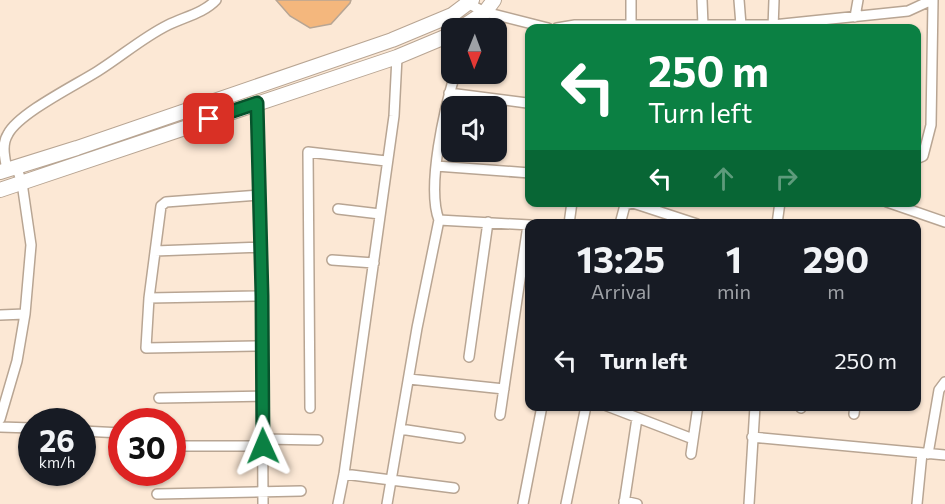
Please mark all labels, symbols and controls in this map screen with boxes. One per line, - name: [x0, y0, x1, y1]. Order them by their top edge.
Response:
- north arrow: [441, 18, 507, 84]
- map controls: [441, 18, 507, 162]
- text: 250 m: [648, 44, 769, 96]
- icon: left: [549, 48, 627, 126]
- pin: [183, 93, 234, 144]
- button: sound: [441, 96, 507, 162]
- text: Turn left: [648, 96, 752, 129]
- icon: arrive: [192, 102, 225, 135]
- icon: left: [644, 162, 677, 195]
- icon: ahead: [707, 162, 740, 195]
- icon: right: [770, 162, 803, 195]
- text: 13:25: [577, 236, 665, 280]
- text: 1: [726, 236, 742, 280]
- text: 290: [803, 236, 869, 280]
- text: Arrival: [591, 279, 651, 303]
- text: min: [717, 279, 751, 303]
- text: m: [827, 279, 845, 303]
- icon: left: [549, 344, 582, 377]
- text: Turn left: [600, 347, 687, 374]
- text: 250 m: [834, 347, 897, 374]
- speed limit sign: 30: [108, 408, 186, 486]
- position arrow: [231, 414, 295, 478]
- text: 26: [39, 421, 75, 458]
- text: km/h: [39, 453, 75, 471]

